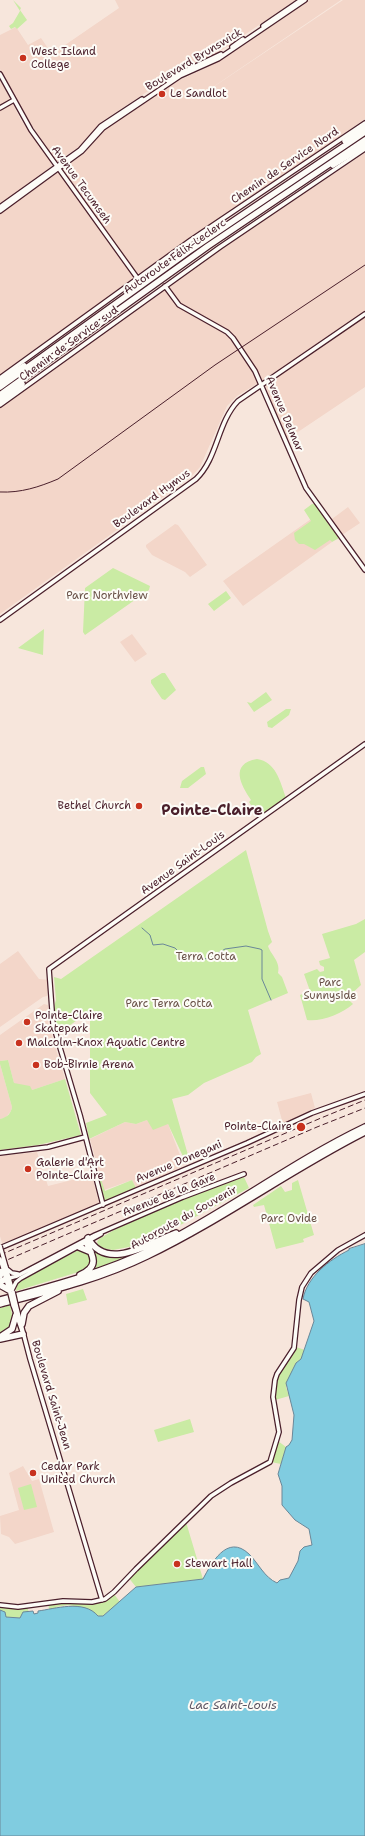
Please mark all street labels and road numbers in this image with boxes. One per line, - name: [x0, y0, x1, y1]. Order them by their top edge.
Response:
- street label: Boulevard Brunswick: [143, 26, 245, 94]
- street label: Chemin de Service Nord: [229, 125, 341, 207]
- street label: Avenue Tecumseh: [48, 143, 114, 227]
- street label: Autoroute Félix-Leclerc: [121, 217, 229, 297]
- street label: Chemin de Service sud: [17, 304, 121, 384]
- street label: Avenue Delmar: [262, 374, 306, 454]
- street label: Boulevard Hymus: [111, 467, 193, 531]
- street label: Avenue Saint-Louis: [138, 828, 228, 898]
- street label: Avenue Donegani: [134, 1138, 224, 1186]
- street label: Avenue de la Gare: [121, 1170, 217, 1220]
- street label: Autoroute du Souvenir: [128, 1183, 240, 1253]
- street label: Boulevard Saint-Jean: [28, 1339, 74, 1451]

